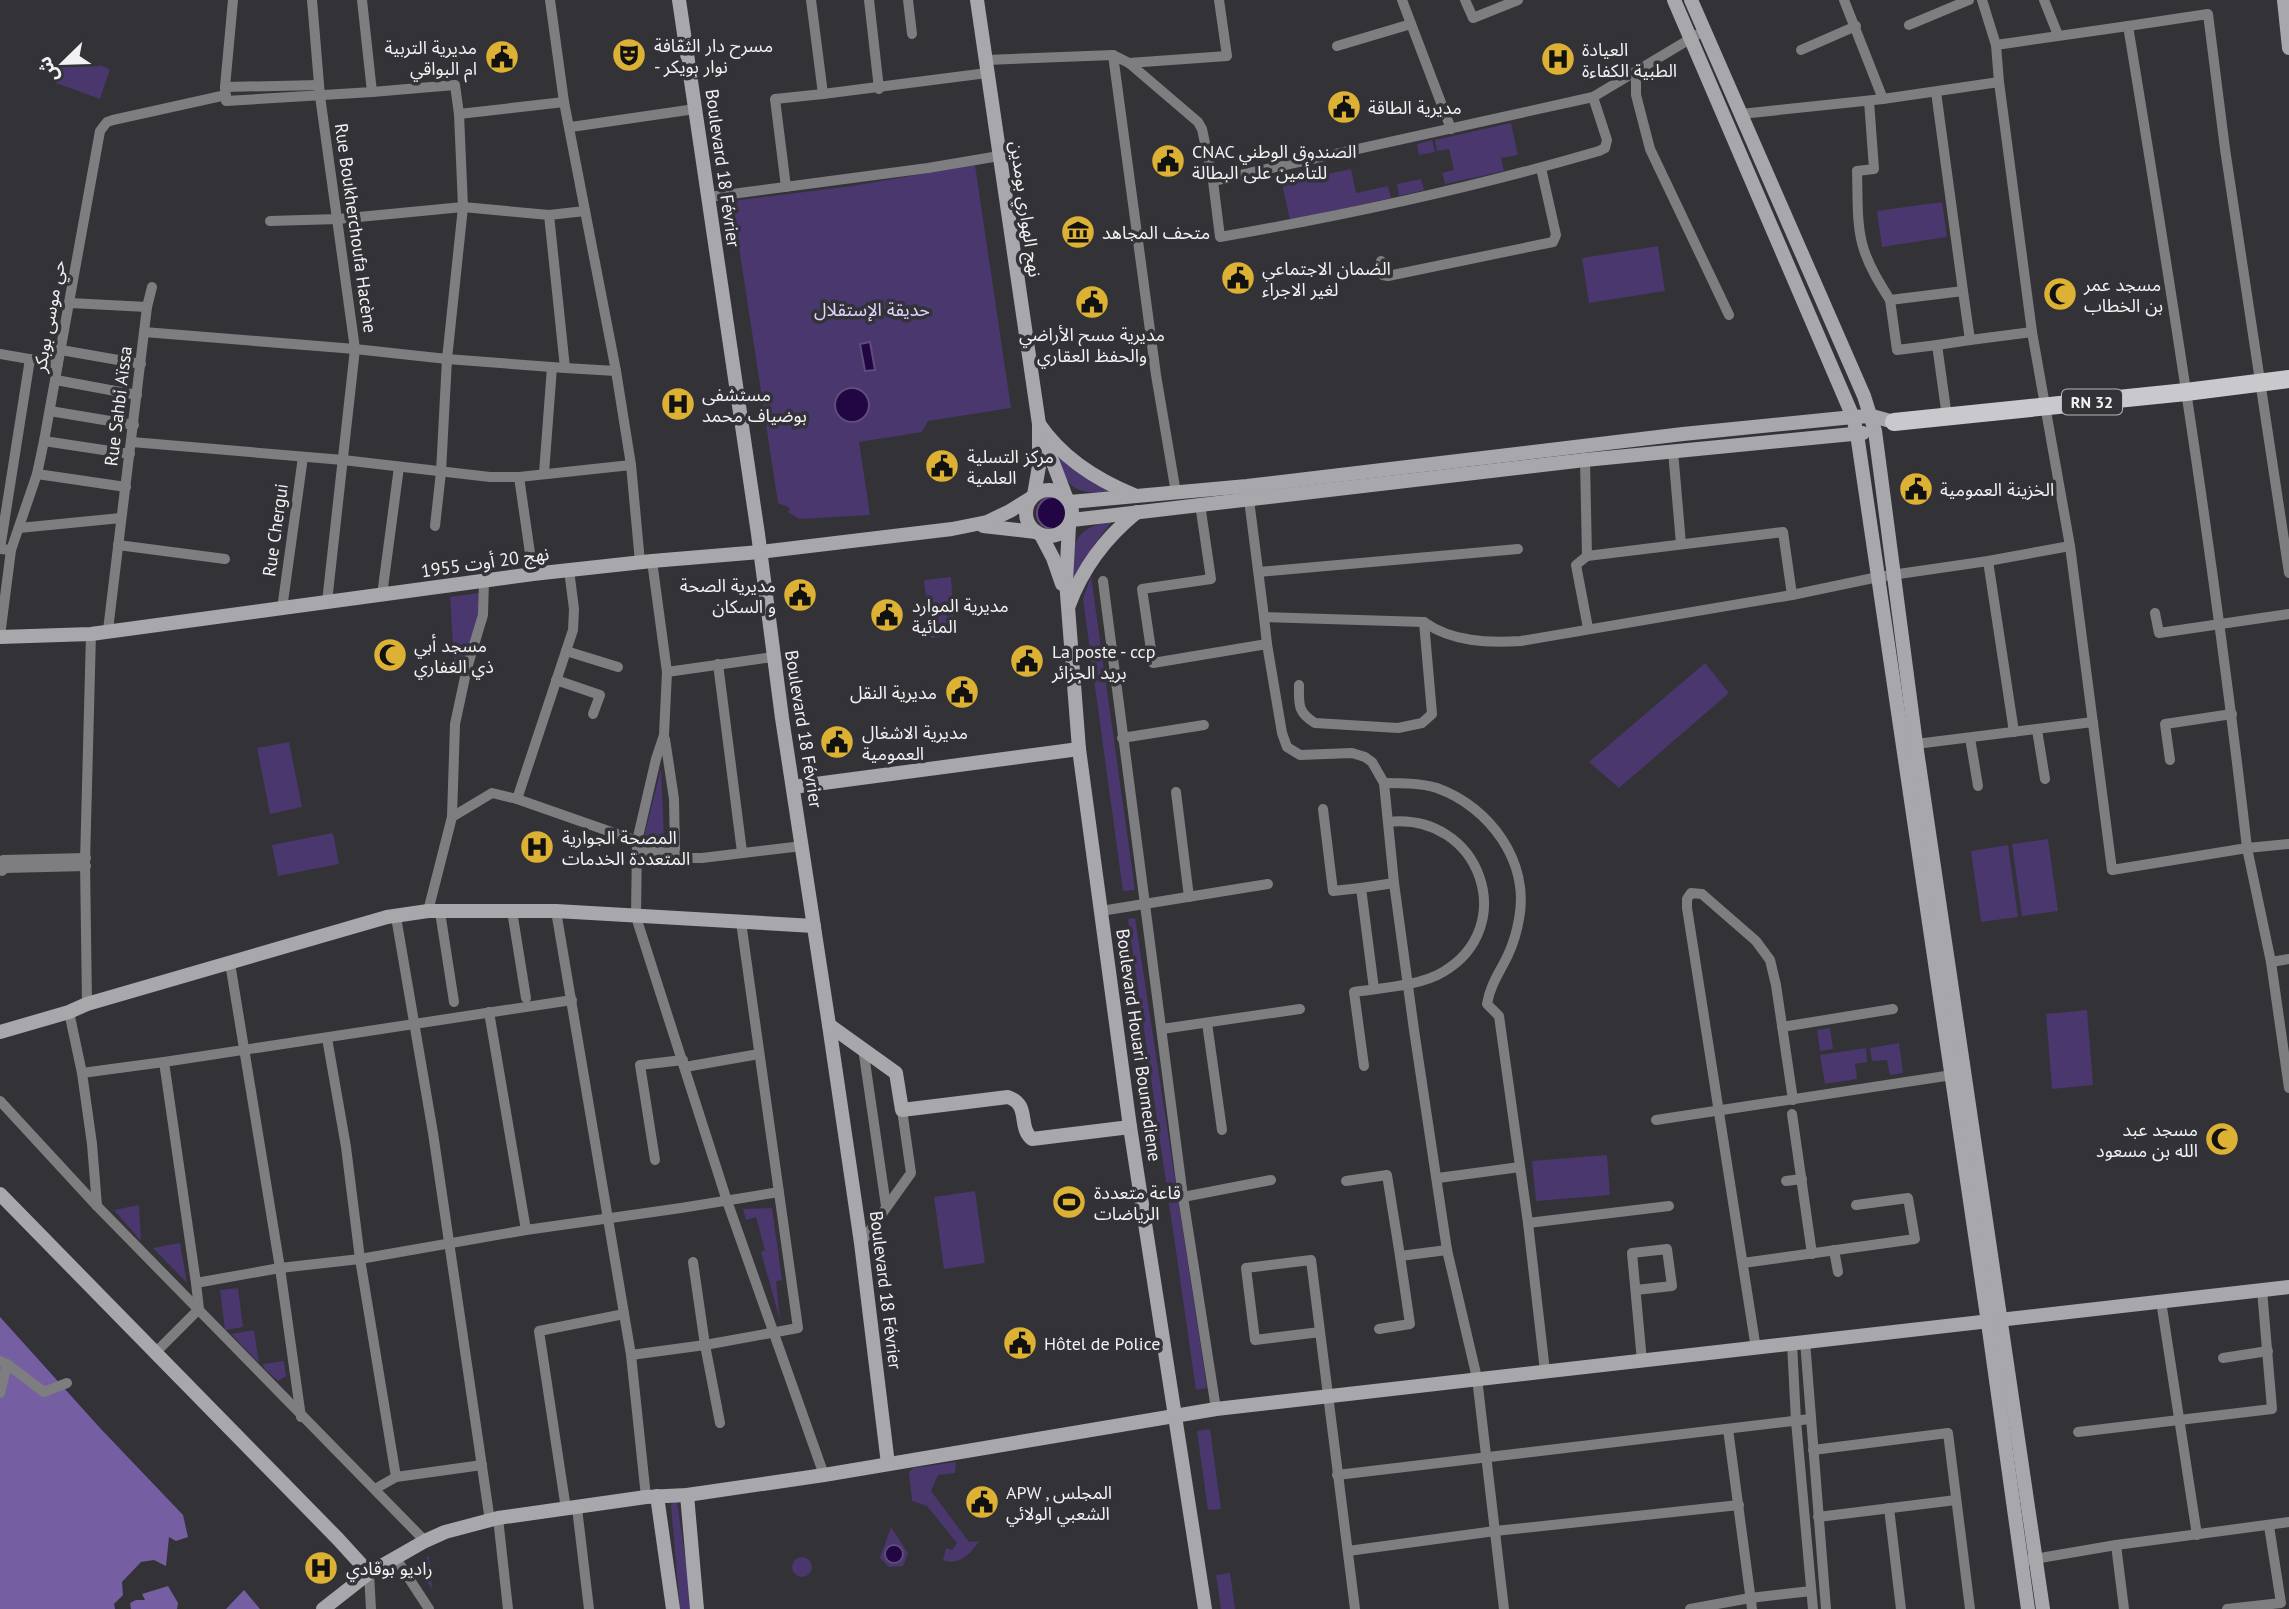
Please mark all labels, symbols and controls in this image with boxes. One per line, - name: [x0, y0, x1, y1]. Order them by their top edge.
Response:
- north arrow: [28, 28, 98, 98]
- place label: مسرح دار الثقافة - نوار بويكر: [654, 34, 773, 78]
- place label: مديرية التربية ام البواقي: [384, 36, 477, 83]
- theatre icon: مسرح دار الثقافة - نوار بويكر: [610, 36, 648, 74]
- public building icon: مديرية التربية ام البواقي: [483, 38, 521, 76]
- place label: العيادة الطبية الكفاءة: [1582, 38, 1677, 82]
- hospital icon: العيادة الطبية الكفاءة: [1539, 40, 1577, 78]
- text: ش: [31, 53, 63, 86]
- street label: Boulevard 18 Février: [701, 87, 745, 249]
- public building icon: مديرية الطاقة: [1325, 88, 1363, 126]
- place label: مديرية الطاقة: [1368, 96, 1462, 119]
- street label: Rue Boukherchoufa Hacène: [330, 122, 382, 334]
- street label: نهج الهواري بومدين: [1003, 139, 1047, 279]
- place label: CNAC الصندوق الوطني للتأمين على البطالة: [1192, 140, 1357, 184]
- public building icon: CNAC الصندوق الوطني للتأمين على البطالة: [1149, 142, 1187, 180]
- museum icon: متحف المجاهد: [1059, 213, 1097, 251]
- place label: متحف المجاهد: [1102, 221, 1210, 244]
- place label: الضمان الاجتماعي لغير الاجراء: [1262, 257, 1391, 301]
- street label: حي موسى بوبكر: [28, 258, 72, 375]
- public building icon: الضمان الاجتماعي لغير الاجراء: [1219, 259, 1257, 297]
- place label: مسجد عمر بن الخطاب: [2083, 273, 2163, 317]
- mosque icon: مسجد عمر بن الخطاب: [2041, 275, 2079, 313]
- public building icon: مديرية مسح الأراضي والحفظ العقاري: [1073, 283, 1111, 321]
- park label: حديقة الإستقلال: [814, 298, 930, 322]
- place label: مديرية مسح الأراضي والحفظ العقاري: [1019, 323, 1165, 369]
- street label: Rue Sahbi Aïssa: [99, 345, 137, 467]
- place label: مستشفى بوضياف محمد: [702, 383, 807, 427]
- hospital icon: مستشفى بوضياف محمد: [659, 385, 697, 423]
- road number: RN 32: [2062, 390, 2122, 414]
- place label: مركز التسلية العلمية: [967, 445, 1054, 489]
- public building icon: مركز التسلية العلمية: [923, 447, 961, 485]
- public building icon: الخزينة العمومية: [1897, 470, 1935, 508]
- place label: الخزينة العمومية: [1940, 478, 2054, 501]
- street label: Rue Chergui: [257, 482, 293, 578]
- street label: نهج 20 أوت 1955: [419, 542, 551, 584]
- place label: مديرية الصحة و السكان: [680, 574, 776, 618]
- public building icon: مديرية الصحة و السكان: [781, 576, 819, 614]
- place label: مديرية الموارد المائية: [912, 594, 1009, 638]
- public building icon: مديرية الموارد المائية: [868, 596, 906, 634]
- place label: مسجد أبي ذي الغفاري: [414, 634, 494, 680]
- mosque icon: مسجد أبي ذي الغفاري: [371, 636, 409, 674]
- place label: La poste - ccp بريد الجزائر: [1051, 640, 1155, 684]
- public building icon: La poste - ccp بريد الجزائر: [1008, 642, 1046, 680]
- street label: Boulevard 18 Février: [780, 648, 828, 810]
- public building icon: مديرية النقل: [943, 673, 981, 711]
- place label: مديرية النقل: [850, 681, 937, 704]
- place label: مديرية الاشغال العمومية: [862, 721, 968, 765]
- public building icon: مديرية الاشغال العمومية: [818, 723, 856, 761]
- place label: المصحة الجوارية المتعددة الخدمات: [562, 826, 690, 870]
- hospital icon: المصحة الجوارية المتعددة الخدمات: [518, 828, 556, 866]
- street label: Boulevard Houari Boumediene: [1111, 927, 1167, 1163]
- place label: مسجد عبد الله بن مسعود: [2096, 1118, 2198, 1162]
- mosque icon: مسجد عبد الله بن مسعود: [2203, 1120, 2241, 1158]
- place label: قاعة متعددة الرياضات: [1094, 1181, 1181, 1225]
- sports icon: قاعة متعددة الرياضات: [1050, 1183, 1088, 1221]
- street label: Boulevard 18 Février: [865, 1209, 907, 1371]
- public building icon: Hôtel de Police: [1001, 1324, 1039, 1362]
- place label: Hôtel de Police: [1044, 1332, 1160, 1355]
- place label: APW , المجلس الشعبي الولائي: [1006, 1481, 1112, 1527]
- public building icon: APW , المجلس الشعبي الولائي: [963, 1483, 1001, 1521]
- hospital icon: راديو بوقادي: [302, 1549, 340, 1587]
- place label: راديو بوقادي: [346, 1557, 433, 1582]

